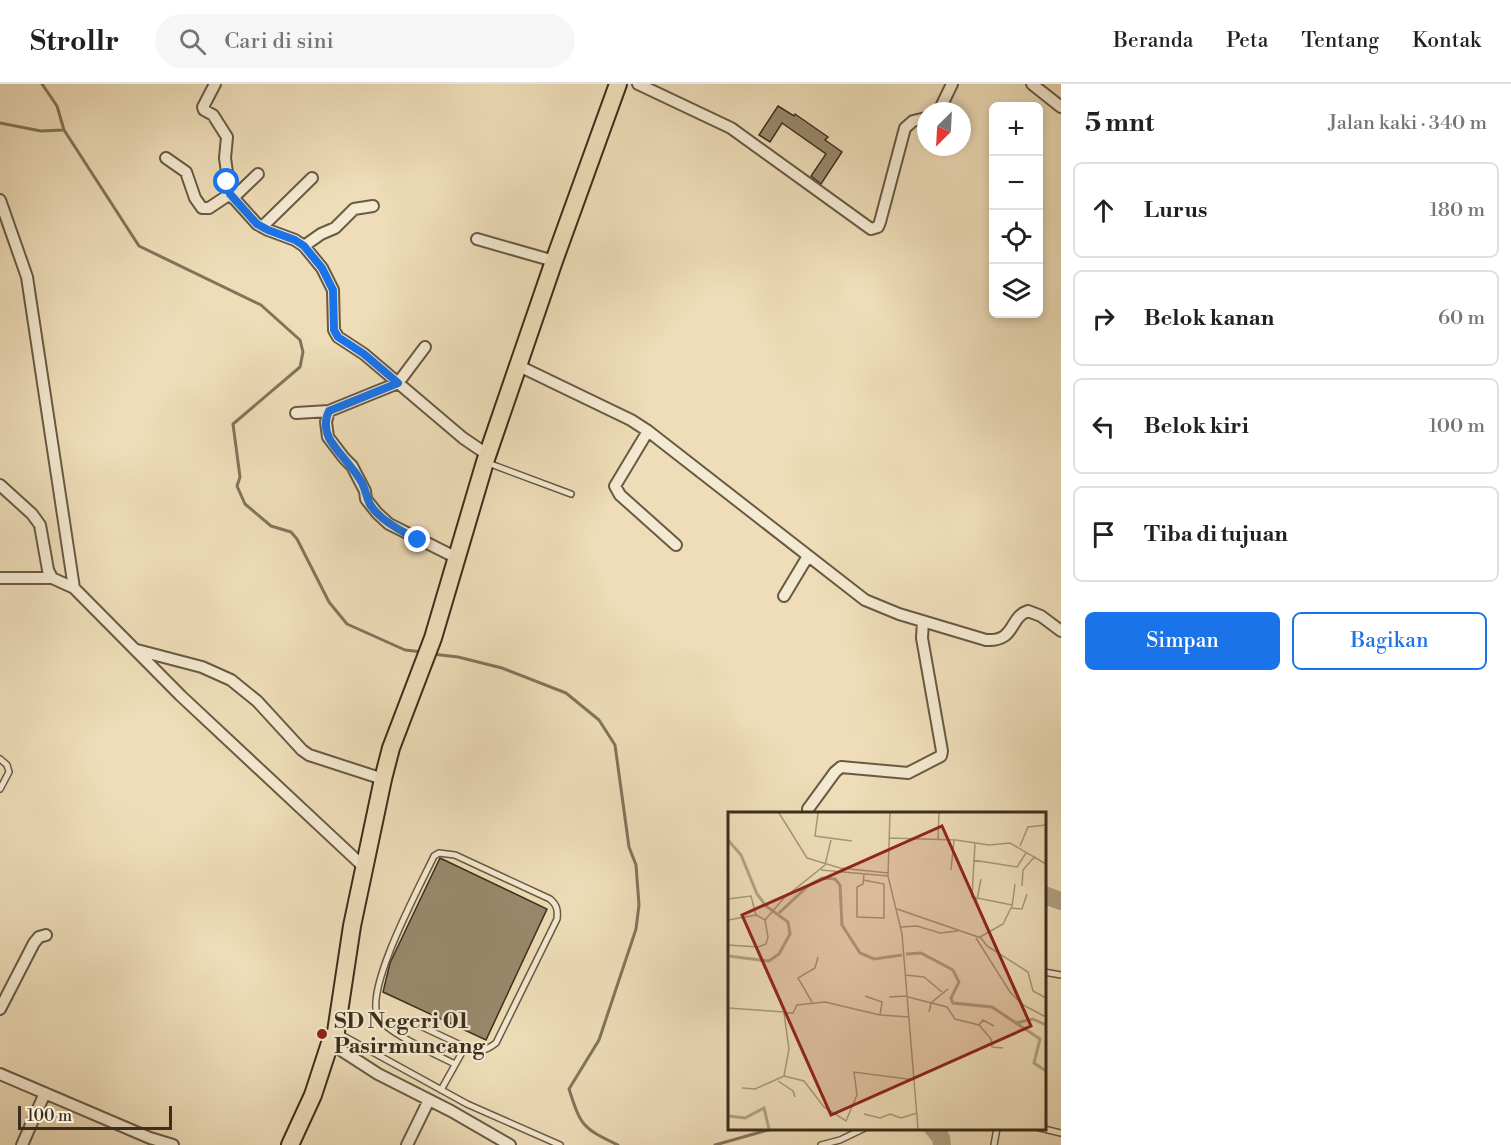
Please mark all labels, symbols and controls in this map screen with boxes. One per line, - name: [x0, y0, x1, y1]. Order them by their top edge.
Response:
- search box: [155, 14, 575, 68]
- text: Strollr: [30, 24, 119, 59]
- icon: search: [176, 25, 209, 58]
- text: Cari di sini: [224, 28, 334, 55]
- text: Beranda: [1113, 28, 1193, 54]
- text: Peta: [1226, 28, 1268, 54]
- text: Tentang: [1301, 28, 1379, 54]
- text: Kontak: [1412, 28, 1481, 54]
- north arrow: [917, 102, 971, 156]
- map controls: [989, 102, 1043, 318]
- button: +: [989, 102, 1043, 156]
- text: 5 mnt: [1085, 107, 1154, 139]
- text: Jalan kaki · 340 m: [1328, 111, 1487, 136]
- button: −: [989, 156, 1043, 210]
- route start: [213, 168, 239, 194]
- icon: ahead: [1087, 194, 1120, 227]
- text: Lurus: [1144, 197, 1207, 224]
- text: 180 m: [1430, 198, 1485, 223]
- button: locate: [989, 210, 1043, 264]
- button: layers: [989, 264, 1043, 318]
- icon: right: [1087, 302, 1120, 335]
- text: Belok kanan: [1144, 305, 1274, 332]
- text: 60 m: [1438, 306, 1485, 331]
- icon: left: [1087, 410, 1120, 443]
- text: Belok kiri: [1144, 413, 1249, 440]
- text: 100 m: [1429, 414, 1485, 439]
- icon: arrive: [1087, 518, 1120, 551]
- text: Tiba di tujuan: [1144, 521, 1288, 548]
- route end: [404, 526, 430, 552]
- button: Simpan: [1085, 612, 1280, 670]
- button: Bagikan: [1292, 612, 1487, 670]
- inset map: [728, 812, 1046, 1130]
- place label: SD Negeri 01 Pasirmuncang: [334, 1008, 485, 1060]
- marker: SD Negeri 01 Pasirmuncang: [315, 1027, 329, 1041]
- scale bar: [18, 1103, 172, 1130]
- text: 100 m: [27, 1106, 72, 1126]

